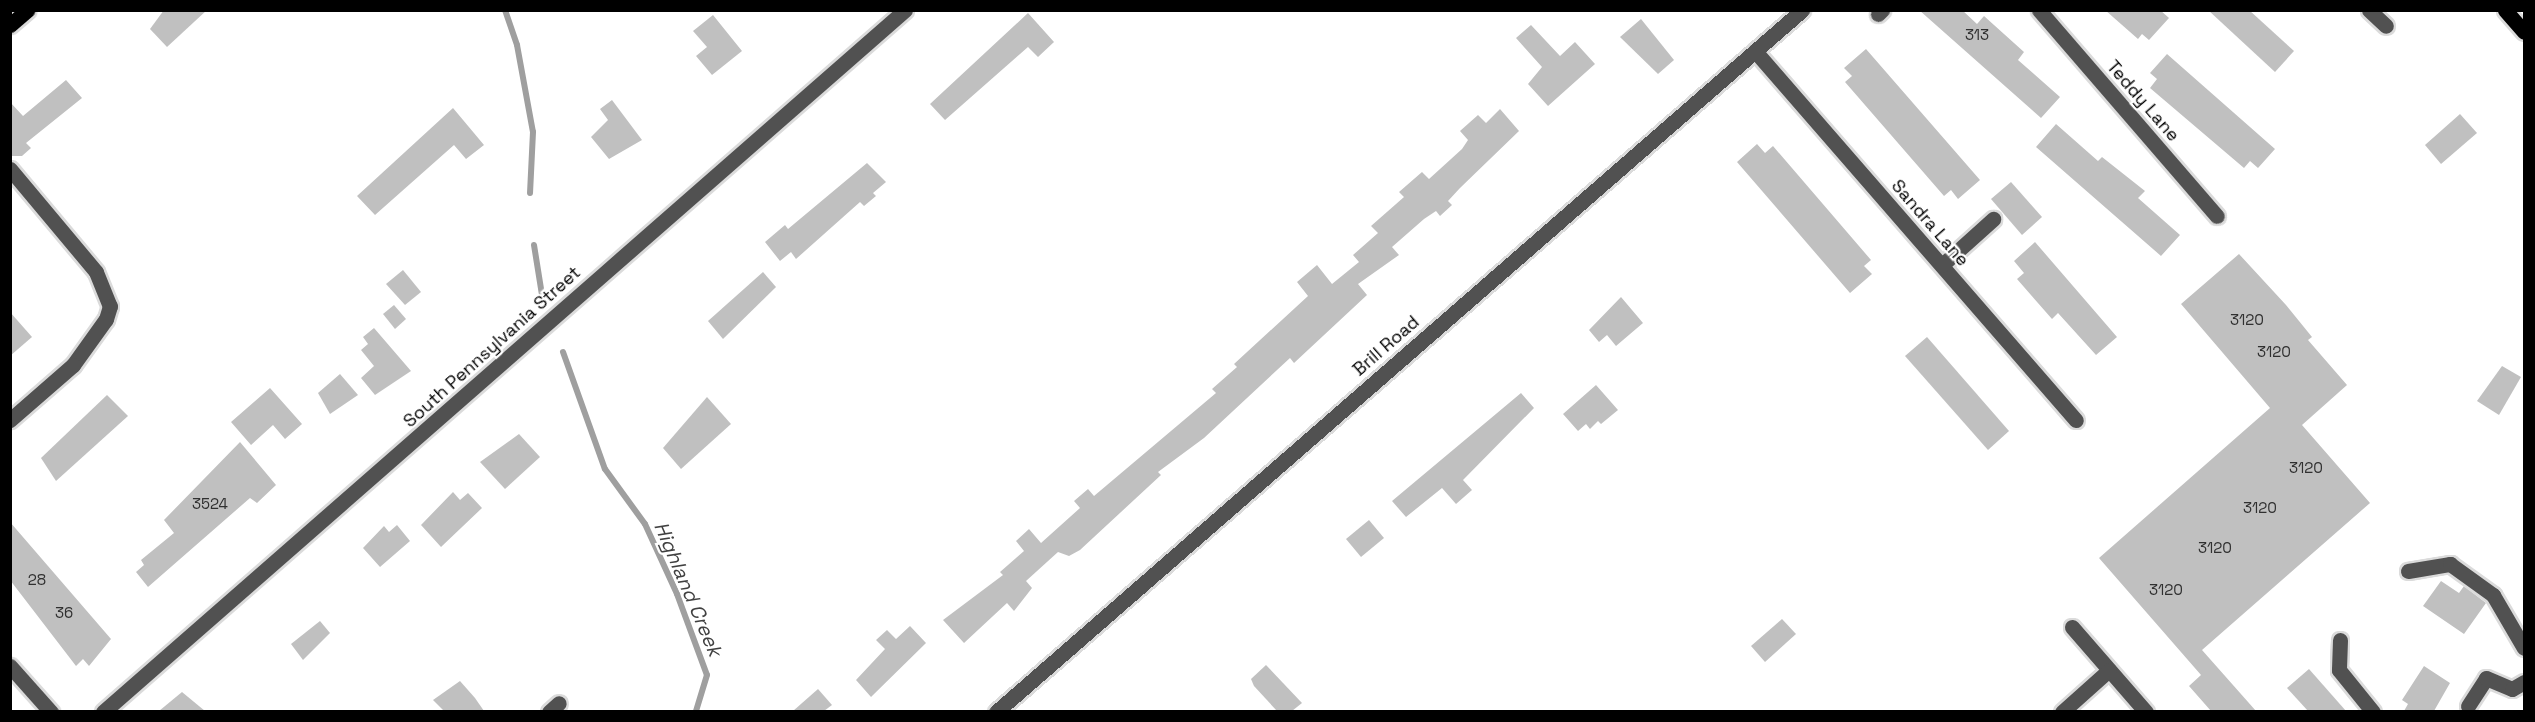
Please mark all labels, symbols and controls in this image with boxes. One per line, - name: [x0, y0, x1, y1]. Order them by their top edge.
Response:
- house number: 313: [1965, 26, 1989, 44]
- street label: Teddy Lane: [2102, 56, 2184, 146]
- street label: Sandra Lane: [1887, 175, 1973, 271]
- street label: South Pennsylvania Street: [399, 262, 585, 432]
- street label: Brill Road: [1348, 311, 1424, 381]
- house number: 3120: [2230, 311, 2264, 329]
- house number: 3120: [2257, 343, 2291, 361]
- house number: 3120: [2289, 459, 2323, 477]
- house number: 3524: [192, 495, 228, 513]
- house number: 3120: [2243, 499, 2277, 517]
- water label: Highland Creek: [649, 518, 727, 660]
- house number: 3120: [2198, 539, 2232, 557]
- house number: 28: [28, 571, 46, 589]
- house number: 3120: [2149, 581, 2183, 599]
- house number: 36: [55, 604, 73, 622]

